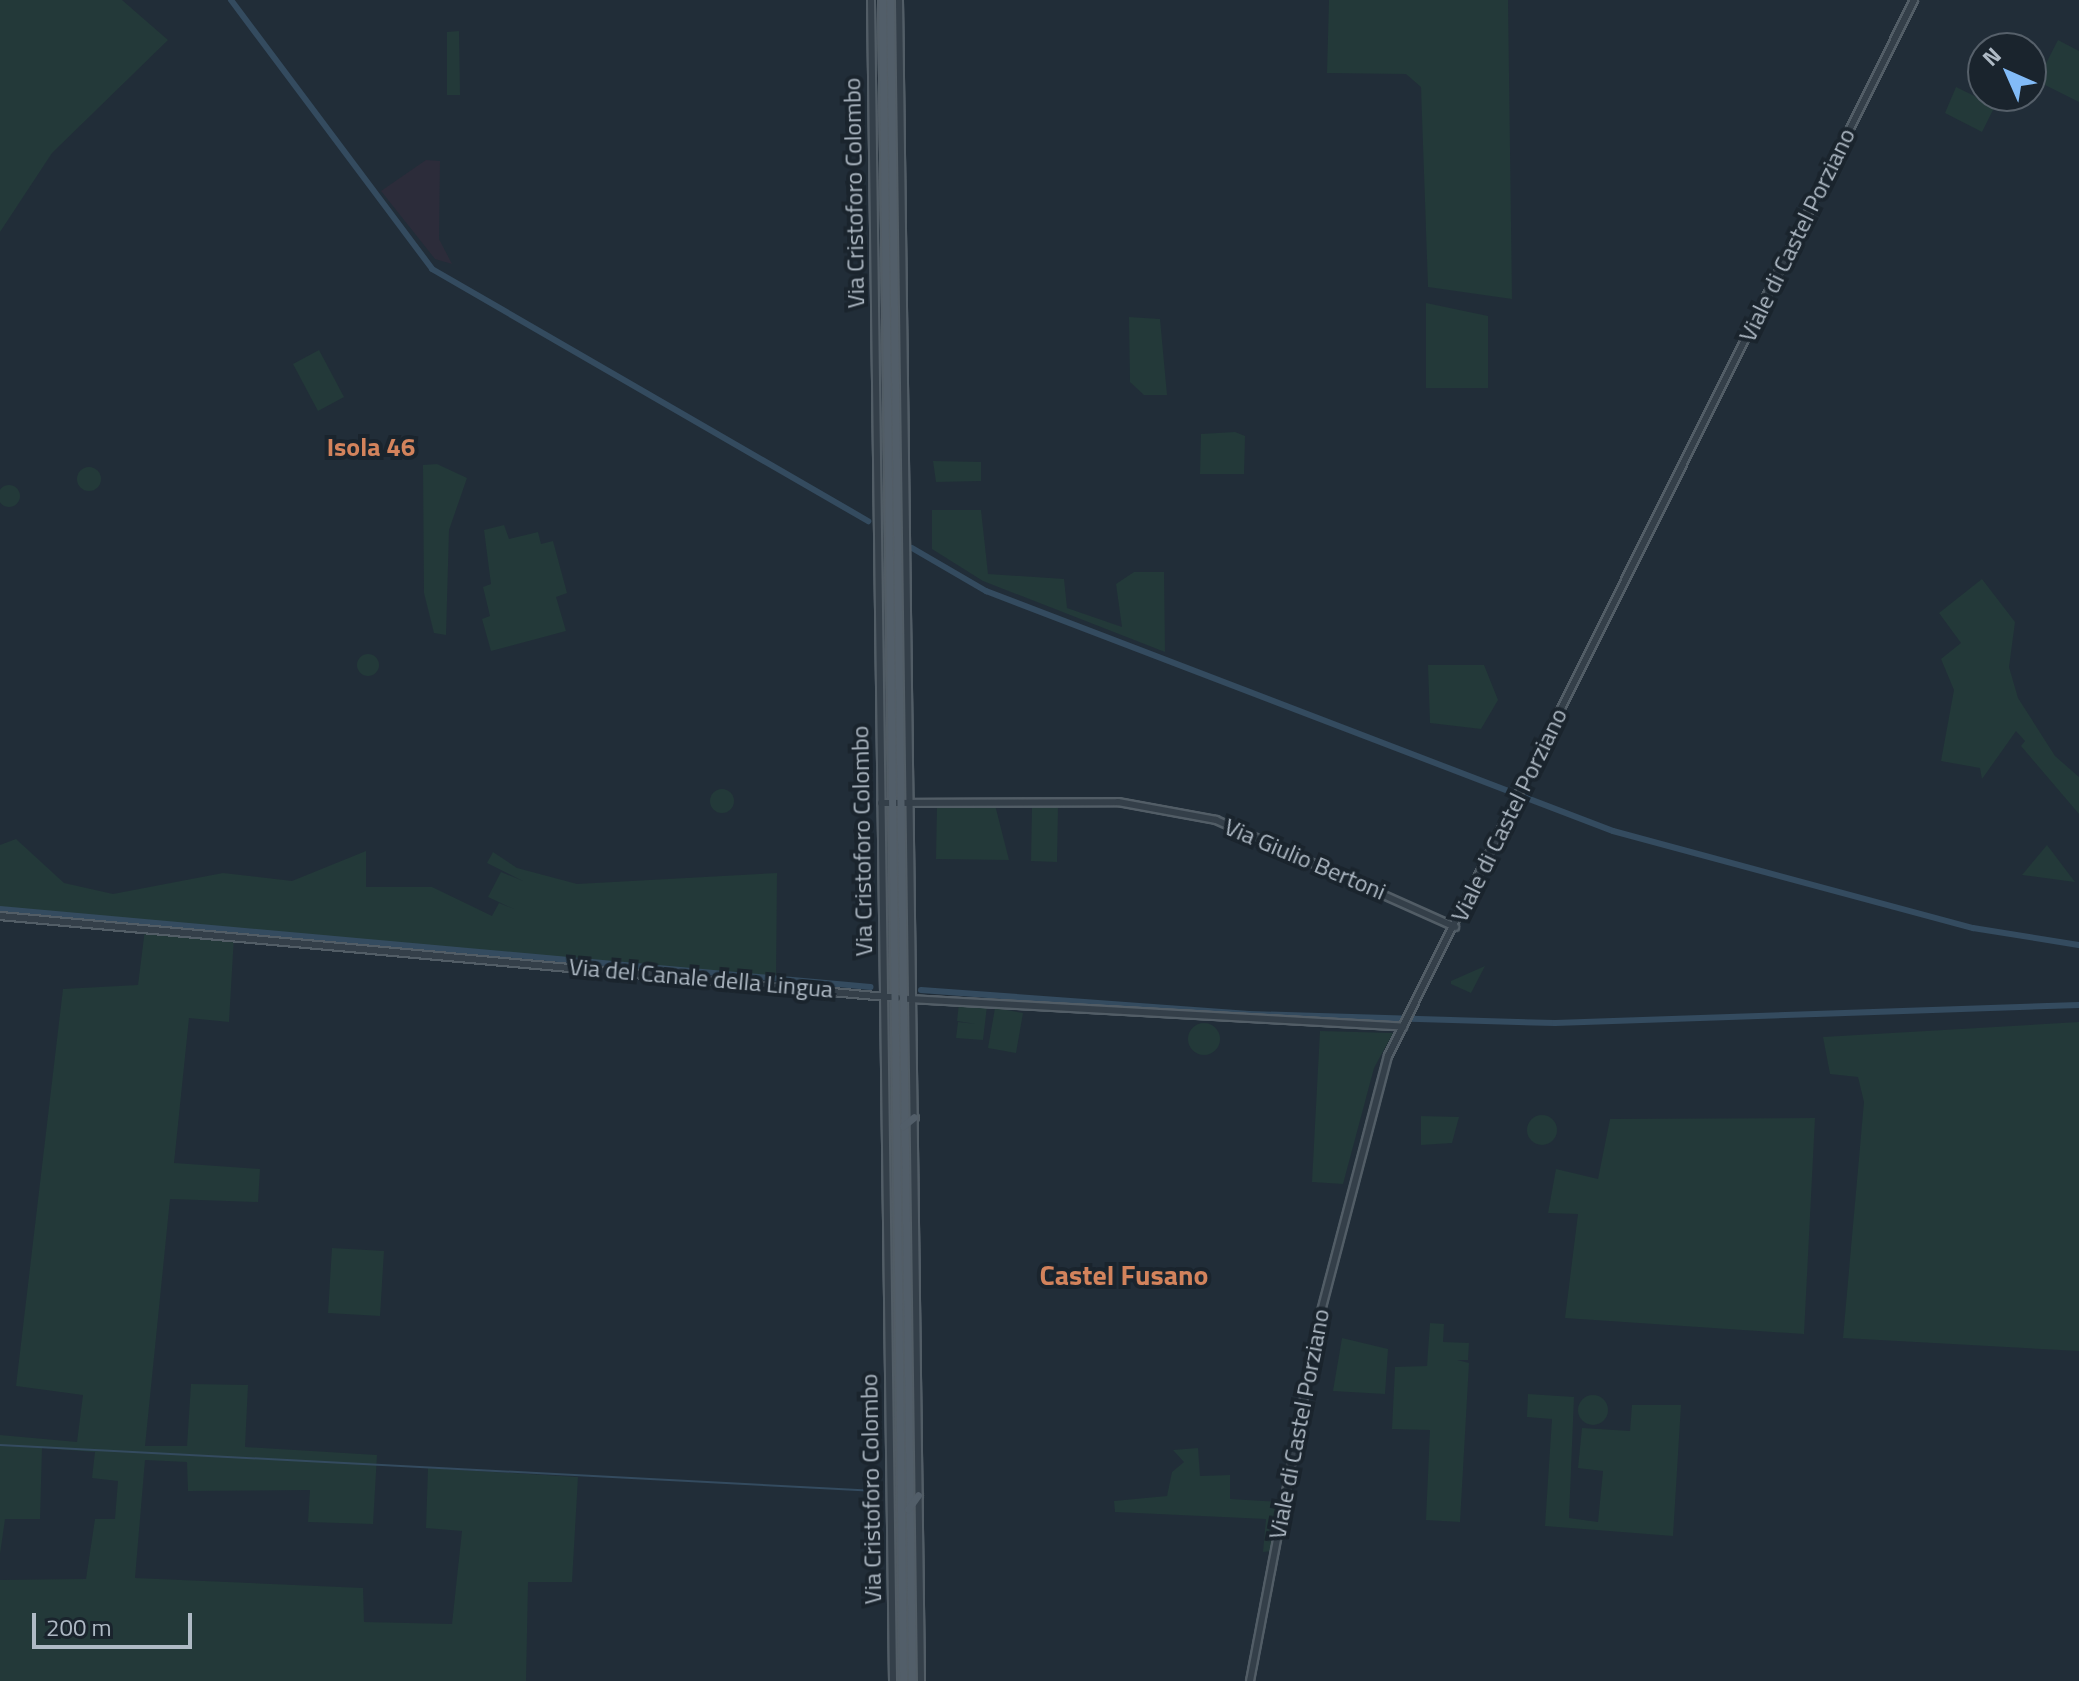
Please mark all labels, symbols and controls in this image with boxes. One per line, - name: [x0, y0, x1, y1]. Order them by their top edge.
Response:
- north arrow: [1967, 32, 2047, 112]
- text: N: [1974, 39, 2009, 74]
- street label: Via Cristoforo Colombo: [838, 77, 870, 309]
- street label: Viale di Castel Porziano: [1733, 124, 1861, 346]
- district label: Isola 46: [327, 431, 415, 463]
- street label: Viale di Castel Porziano: [1445, 704, 1573, 926]
- street label: Via Cristoforo Colombo: [846, 725, 878, 957]
- street label: Via Giulio Bertoni: [1220, 812, 1390, 906]
- street label: Via del Canale della Lingua: [568, 952, 834, 1004]
- district label: Castel Fusano: [1040, 1258, 1208, 1292]
- street label: Viale di Castel Porziano: [1263, 1306, 1335, 1542]
- street label: Via Cristoforo Colombo: [855, 1373, 887, 1605]
- scale bar: [36, 1597, 196, 1647]
- text: 200 m: [46, 1609, 112, 1645]

